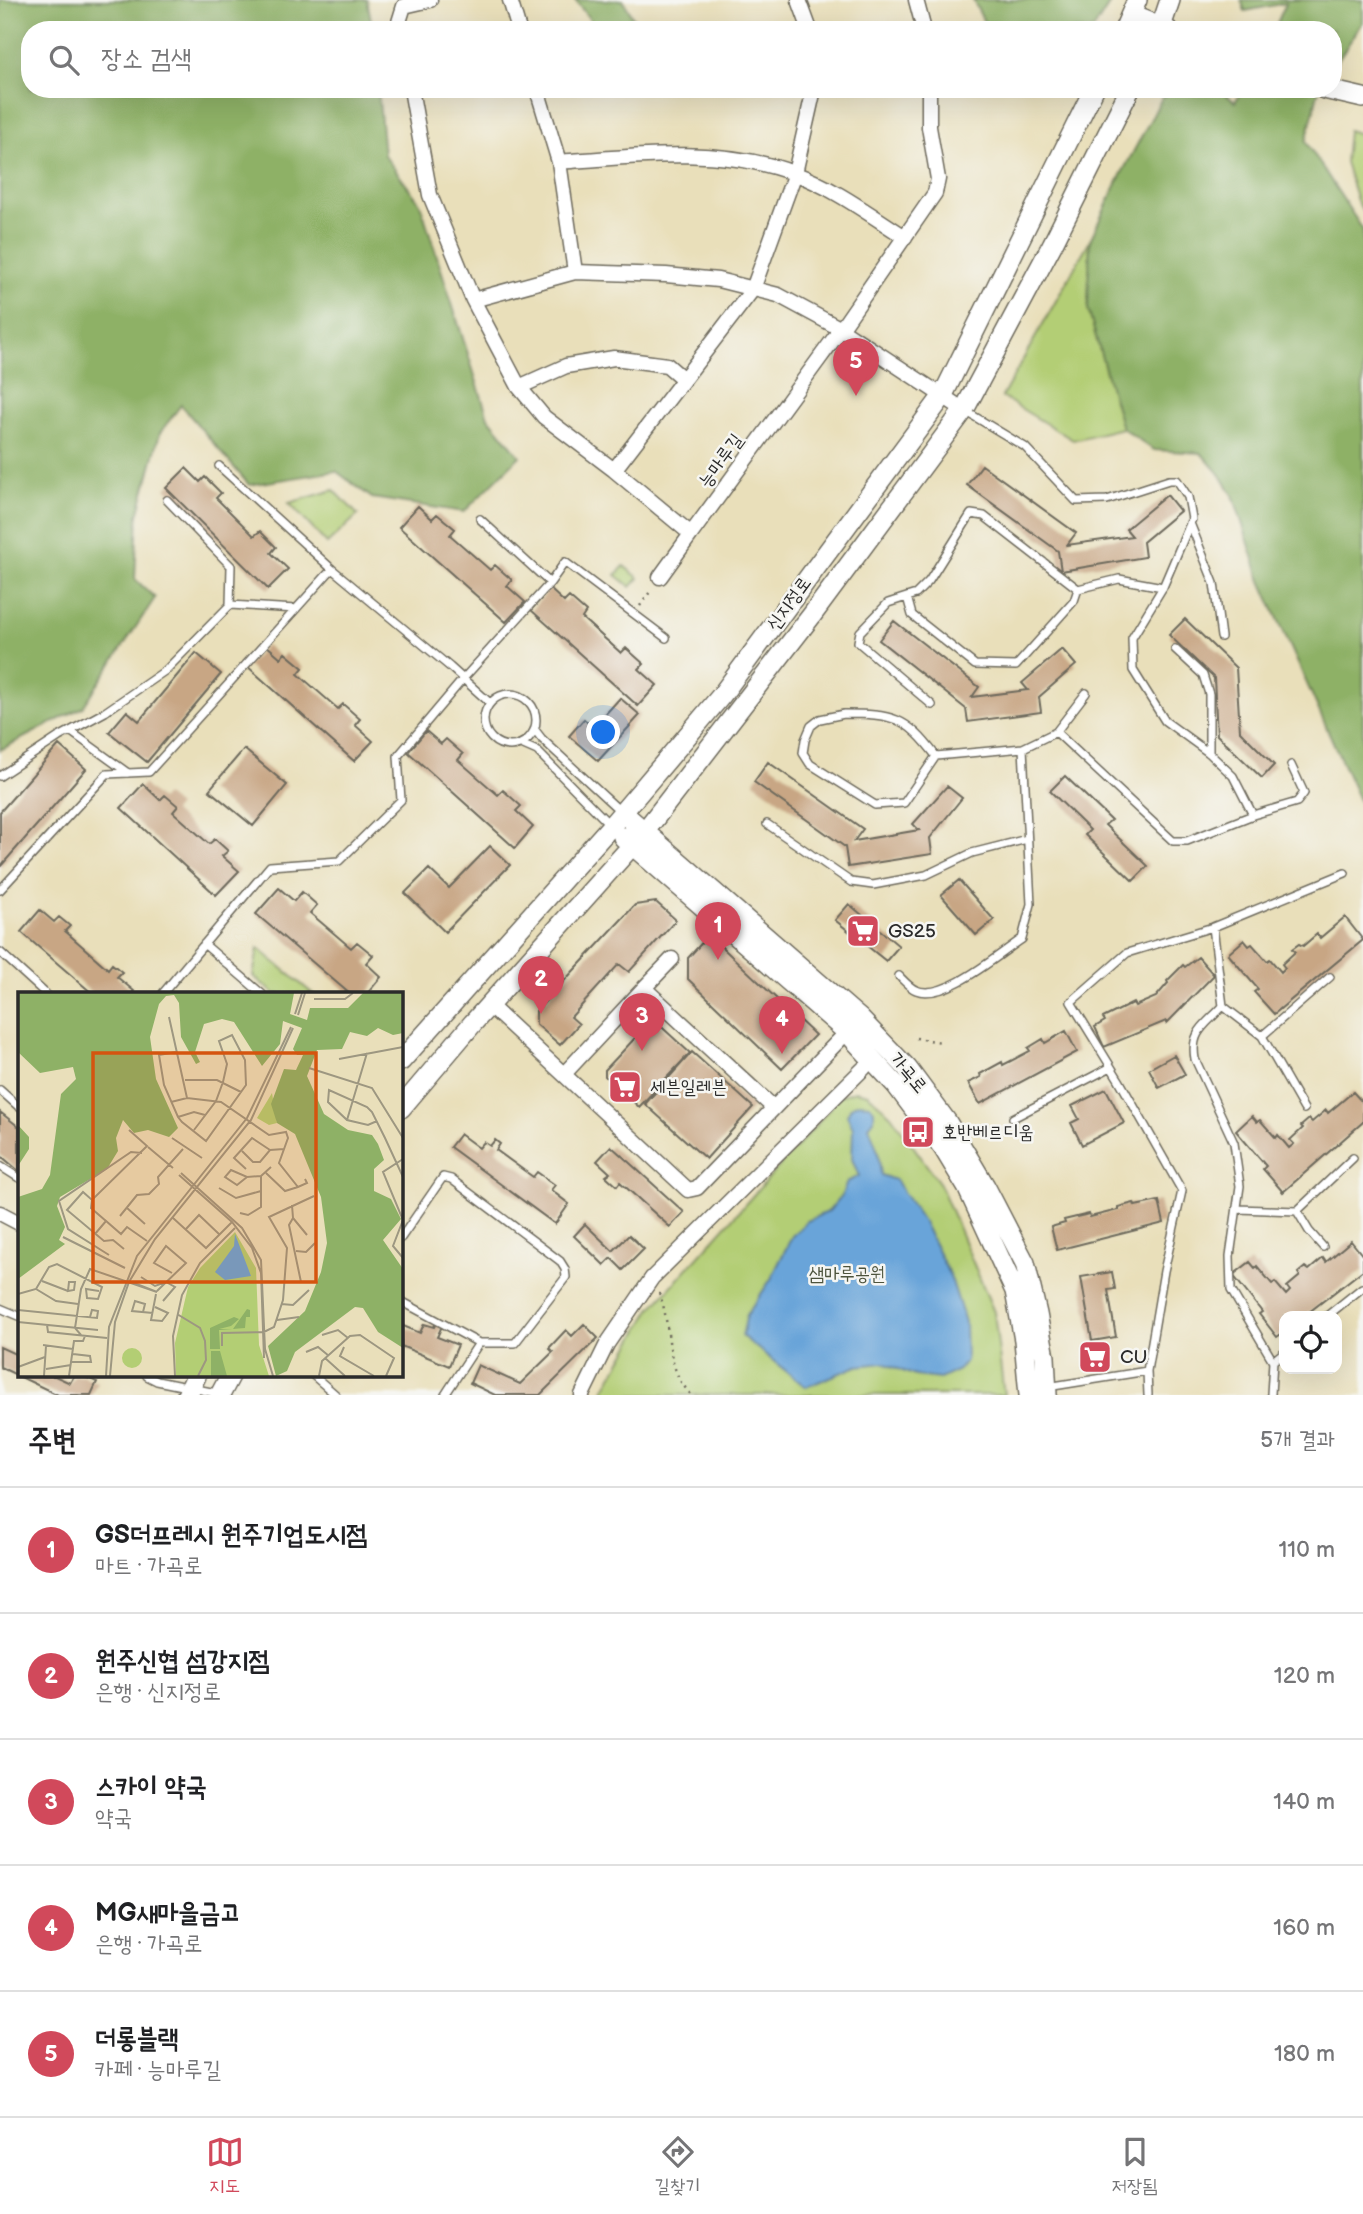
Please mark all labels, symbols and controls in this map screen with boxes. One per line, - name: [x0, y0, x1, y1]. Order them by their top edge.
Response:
- search box: [21, 21, 1342, 98]
- icon: search: [45, 41, 83, 79]
- text: 장소 검색: [101, 44, 192, 75]
- pin: 5: [833, 338, 879, 396]
- street label: 능마루길: [694, 430, 748, 492]
- street label: 신지정로: [762, 573, 816, 635]
- your location: [586, 715, 620, 749]
- pin: 1: [695, 902, 741, 960]
- supermarket icon: GS25: [844, 912, 882, 950]
- place label: GS25: [888, 920, 936, 943]
- pin: 2: [518, 956, 564, 1014]
- inset map: [18, 992, 402, 1378]
- pin: 3: [619, 993, 665, 1051]
- pin: 4: [759, 996, 805, 1054]
- street label: 가곡로: [884, 1048, 932, 1098]
- supermarket icon: 세븐일레븐: [606, 1068, 644, 1106]
- place label: 세븐일레븐: [650, 1076, 726, 1099]
- bus stop icon: 호반베르디움: [899, 1113, 937, 1151]
- place label: 호반베르디움: [942, 1121, 1034, 1144]
- park label: 샘마루공원: [809, 1263, 885, 1286]
- map controls: [1279, 1311, 1342, 1374]
- button: locate: [1279, 1311, 1342, 1374]
- supermarket icon: CU: [1076, 1338, 1114, 1376]
- place label: CU: [1120, 1346, 1147, 1369]
- text: 주변: [28, 1423, 76, 1459]
- text: 5개 결과: [1260, 1426, 1335, 1454]
- text: GS더프레시 원주기업도시점: [95, 1520, 367, 1551]
- text: 1: [46, 1536, 56, 1564]
- text: 110 m: [1278, 1536, 1335, 1564]
- text: 마트 · 가곡로: [95, 1552, 203, 1580]
- text: 원주신협 섬강지점: [95, 1646, 269, 1677]
- text: 2: [44, 1662, 58, 1690]
- text: 120 m: [1274, 1662, 1335, 1690]
- text: 은행 · 신지정로: [95, 1678, 221, 1706]
- text: 스카이 약국: [95, 1772, 207, 1803]
- text: 3: [44, 1788, 58, 1816]
- text: 140 m: [1273, 1788, 1335, 1816]
- text: 약국: [95, 1804, 132, 1832]
- text: MG새마을금고: [95, 1898, 241, 1929]
- text: 4: [44, 1914, 58, 1942]
- text: 160 m: [1273, 1914, 1335, 1942]
- text: 은행 · 가곡로: [95, 1930, 203, 1958]
- text: 더롱블랙: [95, 2024, 179, 2055]
- text: 5: [44, 2040, 58, 2068]
- text: 180 m: [1274, 2040, 1335, 2068]
- text: 카페 · 능마루길: [95, 2056, 221, 2084]
- tab: 지도: [206, 2133, 244, 2199]
- tab: 길찾기: [655, 2133, 700, 2199]
- tab: 저장됨: [1112, 2133, 1157, 2199]

